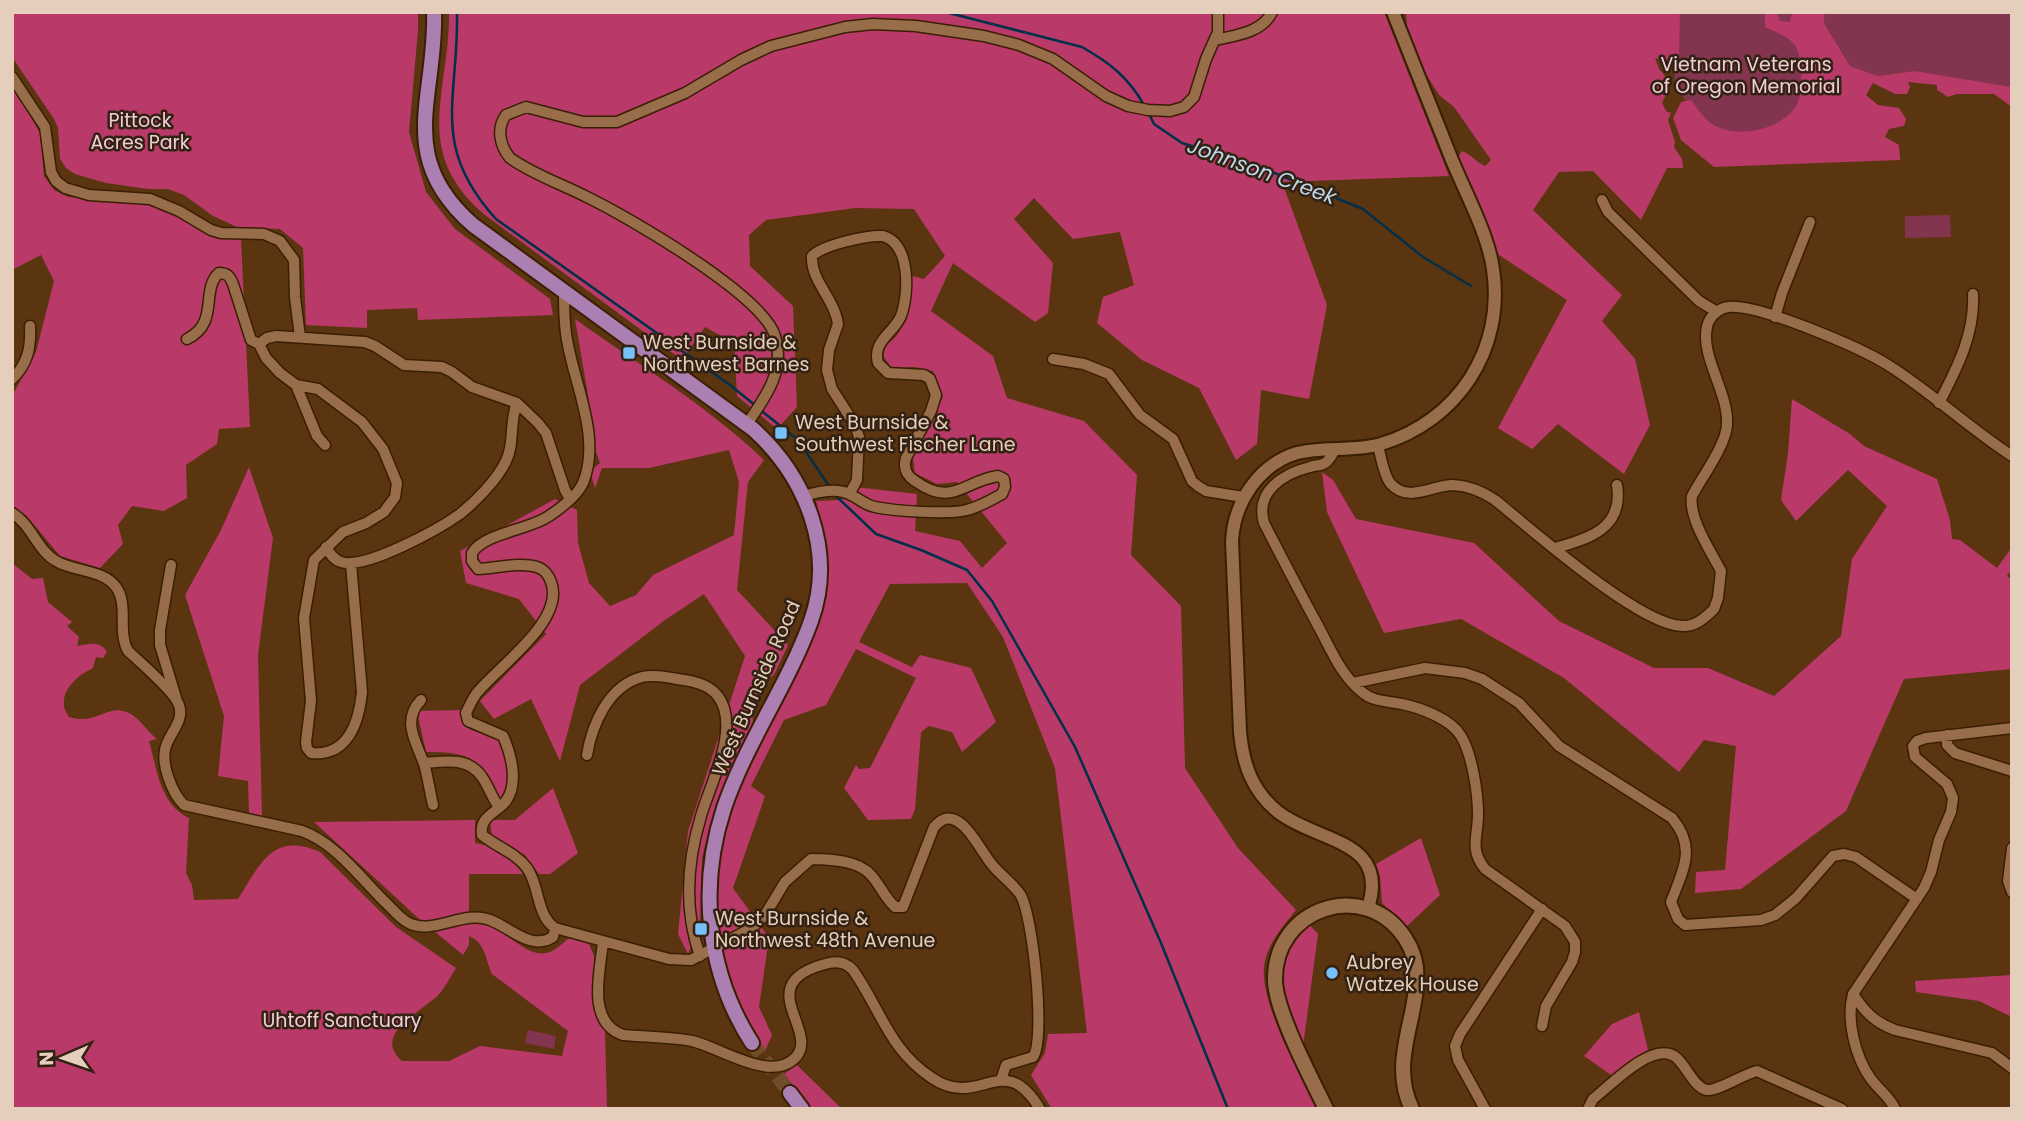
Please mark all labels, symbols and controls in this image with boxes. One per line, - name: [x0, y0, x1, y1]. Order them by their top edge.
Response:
- park label: Vietnam Veterans of Oregon Memorial: [1652, 51, 1840, 100]
- park label: Pittock Acres Park: [91, 107, 190, 156]
- water label: Johnson Creek: [1184, 131, 1342, 212]
- place label: West Burnside & Northwest Barnes: [643, 329, 809, 378]
- marker: West Burnside & Northwest Barnes: [621, 345, 637, 361]
- place label: West Burnside & Southwest Fischer Lane: [795, 409, 1016, 458]
- marker: West Burnside & Southwest Fischer Lane: [773, 425, 789, 441]
- street label: West Burnside Road: [705, 596, 807, 780]
- place label: West Burnside & Northwest 48th Avenue: [715, 905, 935, 954]
- marker: West Burnside & Northwest 48th Avenue: [693, 921, 709, 937]
- place label: Aubrey Watzek House: [1346, 949, 1479, 998]
- marker: Aubrey Watzek House: [1324, 965, 1340, 981]
- park label: Uhtoff Sanctuary: [262, 1007, 422, 1034]
- north arrow: [28, 1023, 98, 1093]
- text: N: [33, 1051, 60, 1066]

